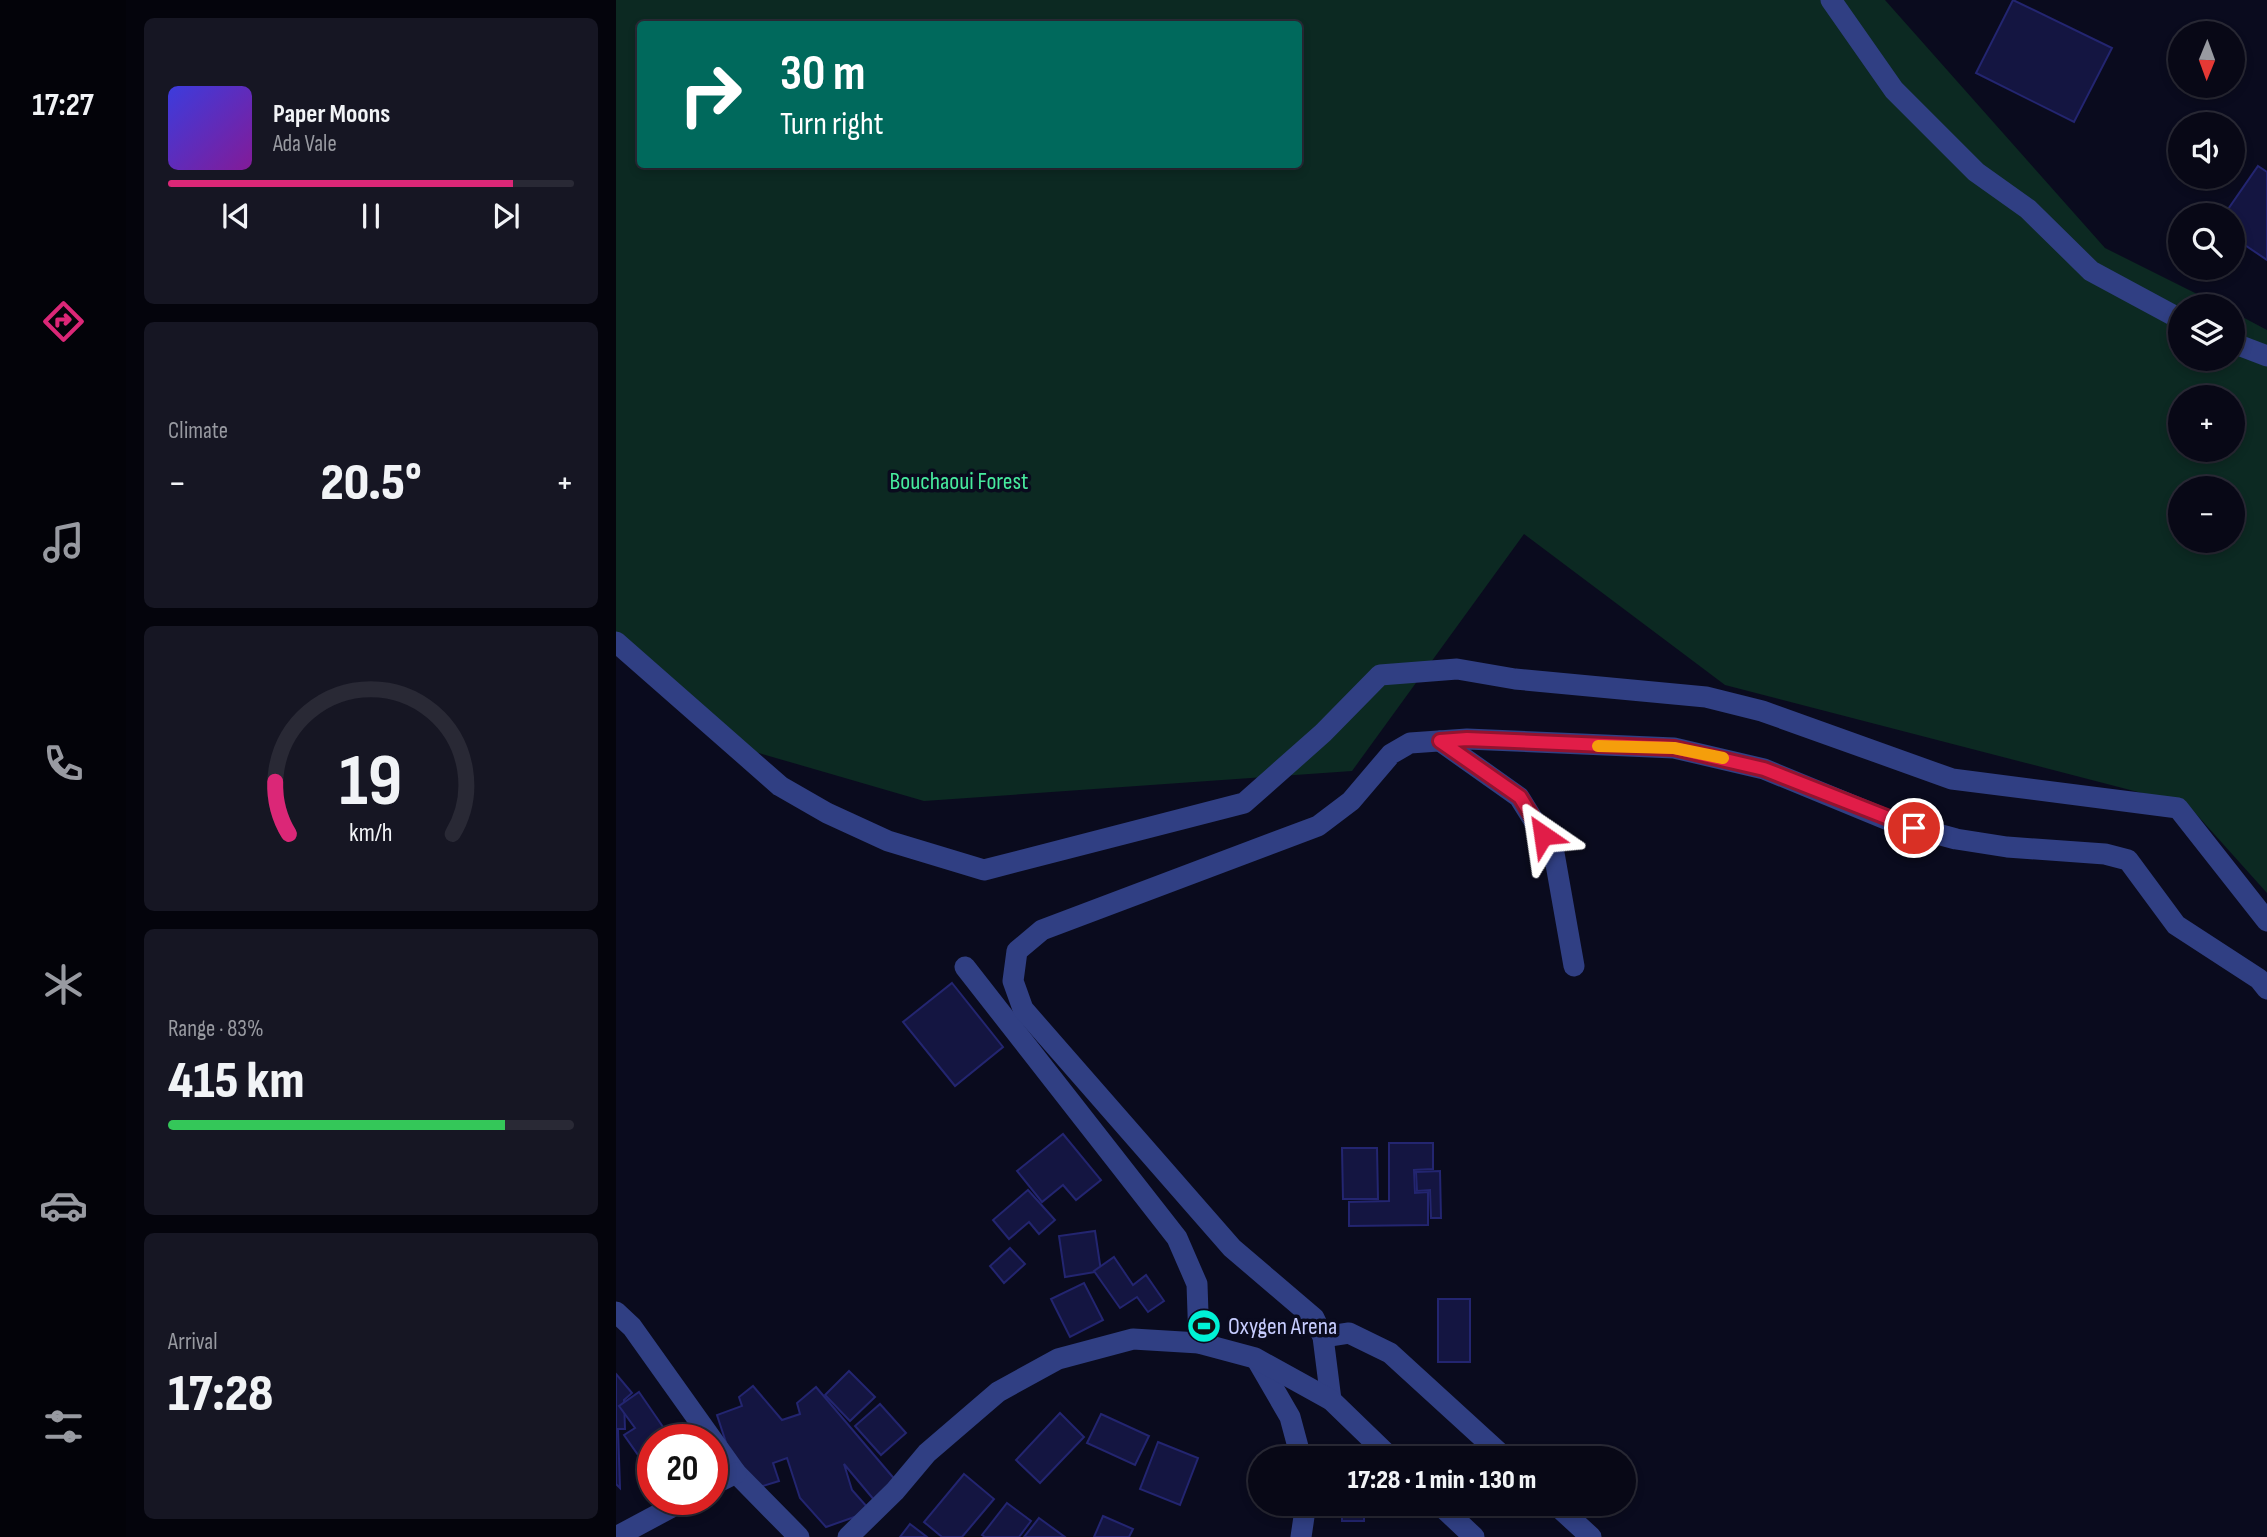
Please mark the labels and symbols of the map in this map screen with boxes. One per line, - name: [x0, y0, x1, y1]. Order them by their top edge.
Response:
- north arrow: [2168, 21, 2245, 98]
- park label: Bouchaoui Forest: [890, 467, 1028, 496]
- position arrow: [1506, 798, 1580, 872]
- pin: [1884, 798, 1944, 858]
- sports icon: Oxygen Arena: [1185, 1307, 1223, 1345]
- place label: Oxygen Arena: [1228, 1312, 1337, 1341]
- speed limit sign: 20: [637, 1424, 728, 1515]

